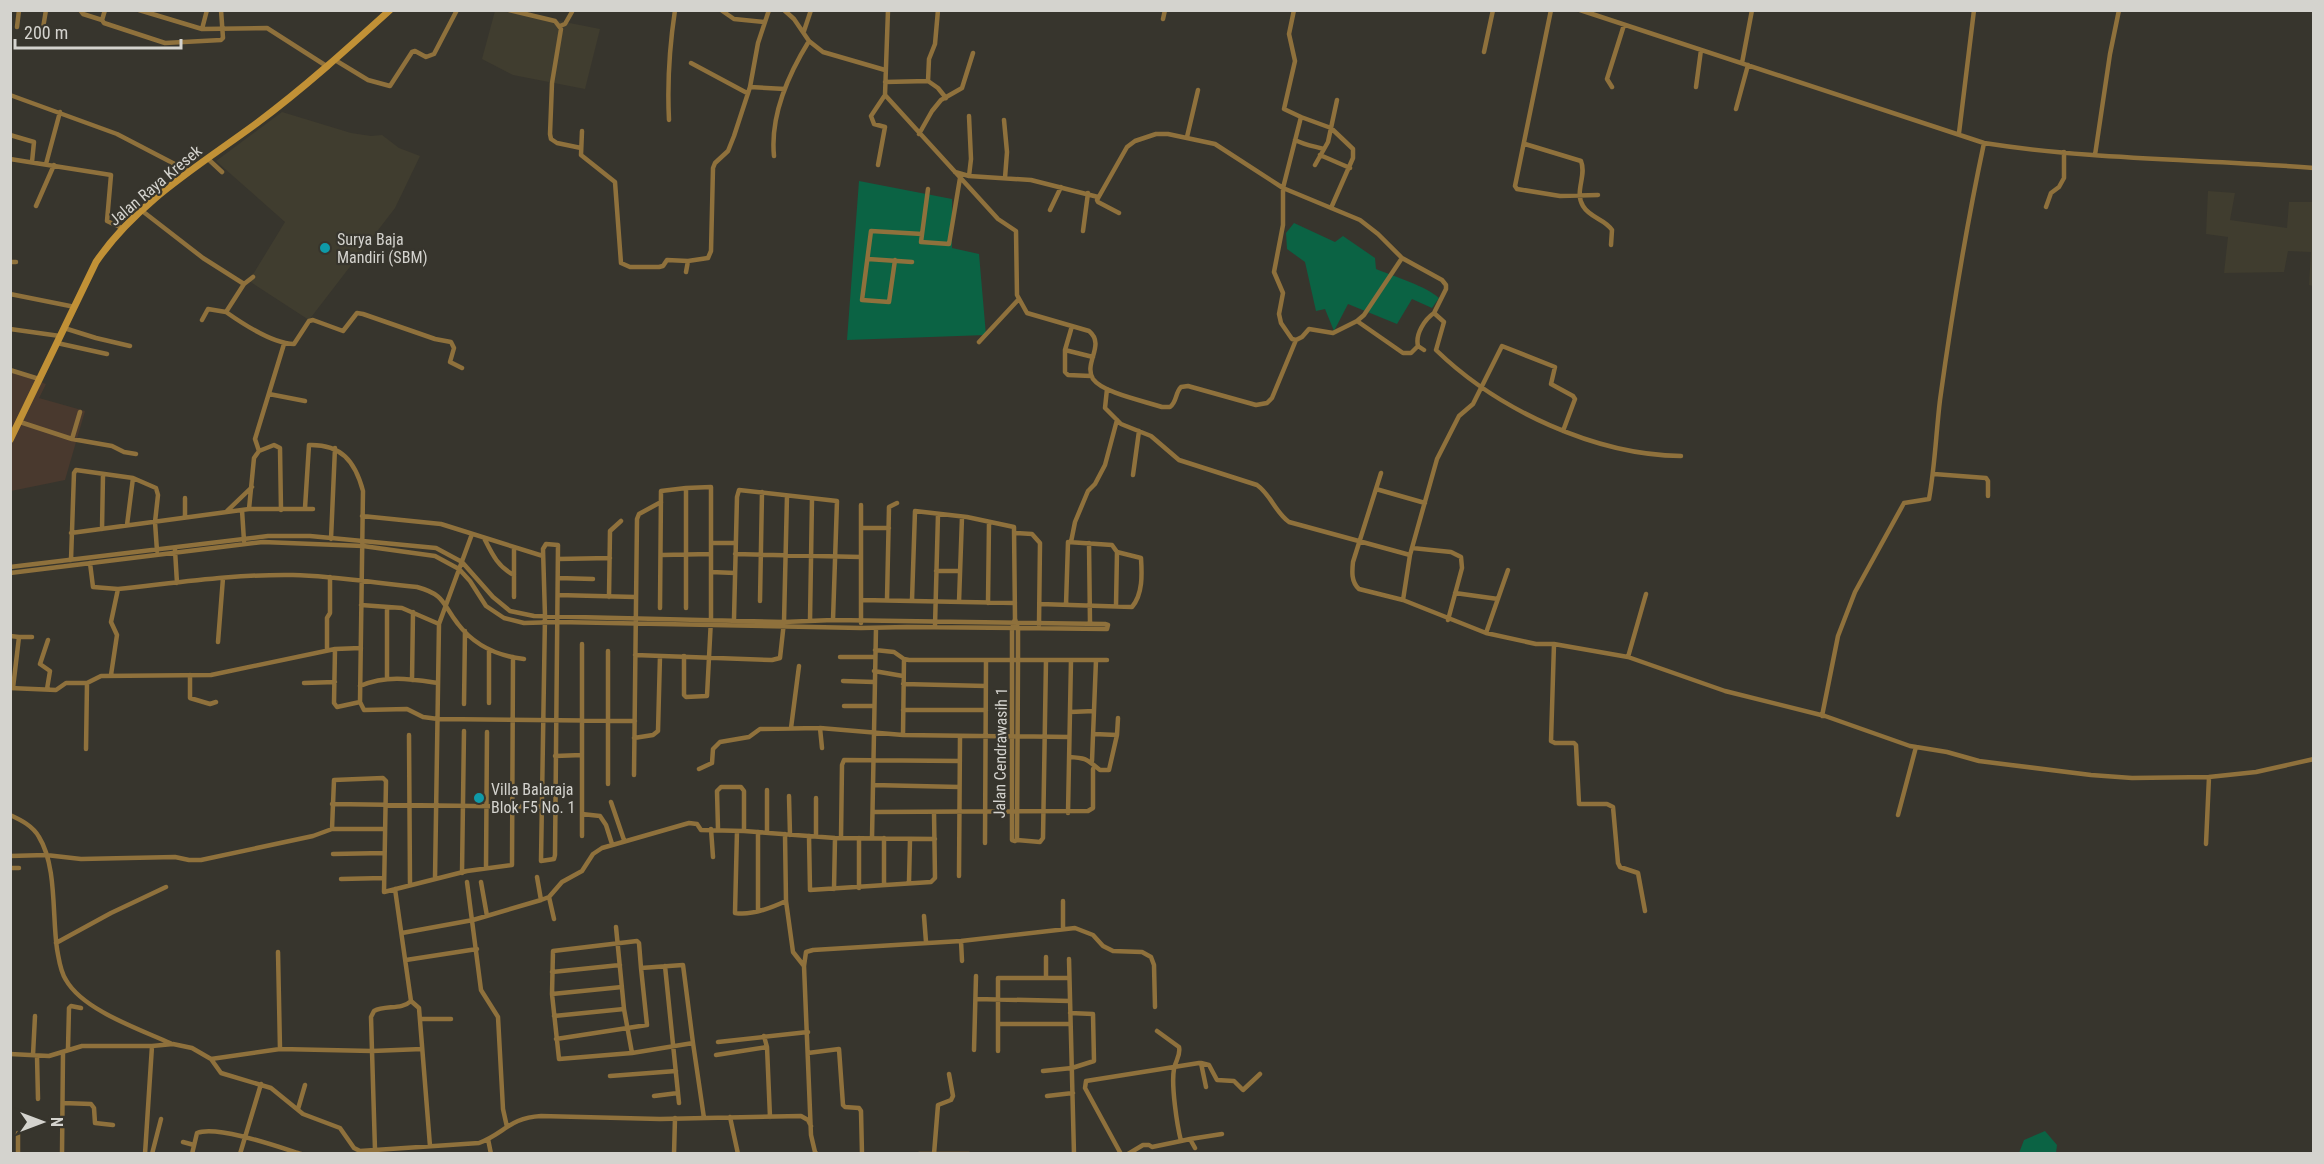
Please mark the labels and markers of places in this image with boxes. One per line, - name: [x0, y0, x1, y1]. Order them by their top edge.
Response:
- place label: Surya Baja Mandiri (SBM): [337, 230, 428, 267]
- marker: Surya Baja Mandiri (SBM): [318, 241, 332, 255]
- place label: Villa Balaraja Blok F5 No. 1: [491, 780, 575, 817]
- marker: Villa Balaraja Blok F5 No. 1: [472, 791, 486, 805]

